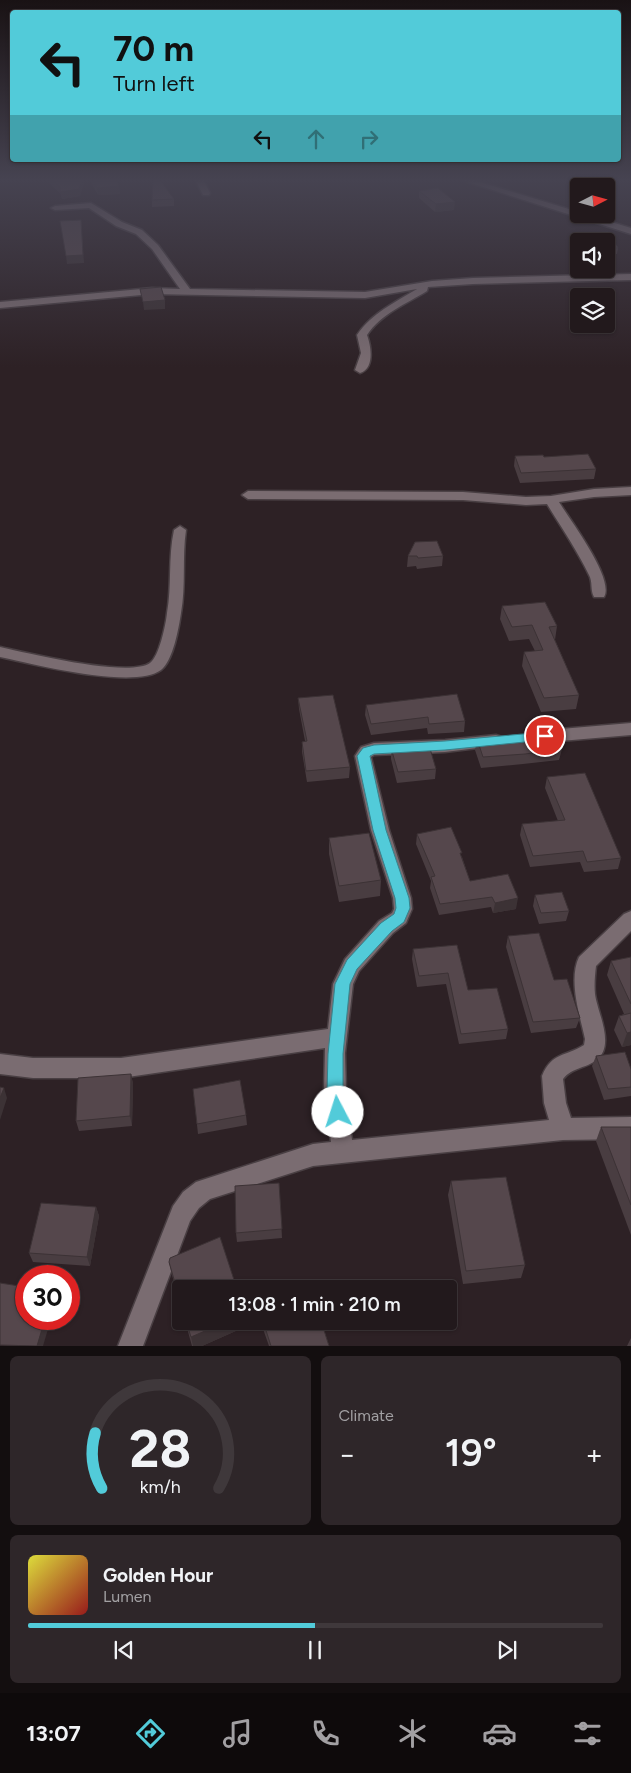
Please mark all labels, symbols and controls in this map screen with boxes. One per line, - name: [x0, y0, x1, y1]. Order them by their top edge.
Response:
- text: 70 m: [113, 28, 194, 70]
- icon: left: [30, 30, 95, 95]
- text: Turn left: [113, 70, 195, 97]
- icon: left: [249, 125, 277, 153]
- icon: ahead: [302, 125, 330, 153]
- icon: right: [355, 125, 383, 153]
- north arrow: [570, 178, 615, 222]
- map controls: [570, 178, 615, 333]
- button: sound: [570, 233, 615, 278]
- button: layers: [570, 288, 615, 333]
- pin: [524, 715, 566, 757]
- icon: arrive: [531, 722, 559, 750]
- position arrow: [311, 1085, 363, 1137]
- speed limit sign: 30: [15, 1265, 80, 1330]
- text: 13:08 · 1 min · 210 m: [228, 1293, 401, 1316]
- text: Climate: [339, 1406, 394, 1425]
- text: 28: [129, 1418, 191, 1480]
- text: 19°: [445, 1430, 497, 1476]
- text: −: [339, 1437, 356, 1471]
- text: +: [586, 1437, 603, 1471]
- text: km/h: [140, 1476, 181, 1497]
- text: Golden Hour: [103, 1564, 213, 1587]
- text: Lumen: [103, 1587, 152, 1606]
- icon: previous: [110, 1636, 138, 1664]
- icon: pause: [301, 1636, 329, 1664]
- icon: next: [493, 1636, 521, 1664]
- icon: directions: [133, 1716, 168, 1751]
- icon: music: [220, 1716, 255, 1751]
- icon: phone: [308, 1716, 343, 1751]
- icon: climate: [395, 1716, 430, 1751]
- icon: car: [482, 1716, 517, 1751]
- icon: filters: [570, 1716, 605, 1751]
- text: 13:07: [26, 1720, 81, 1747]

